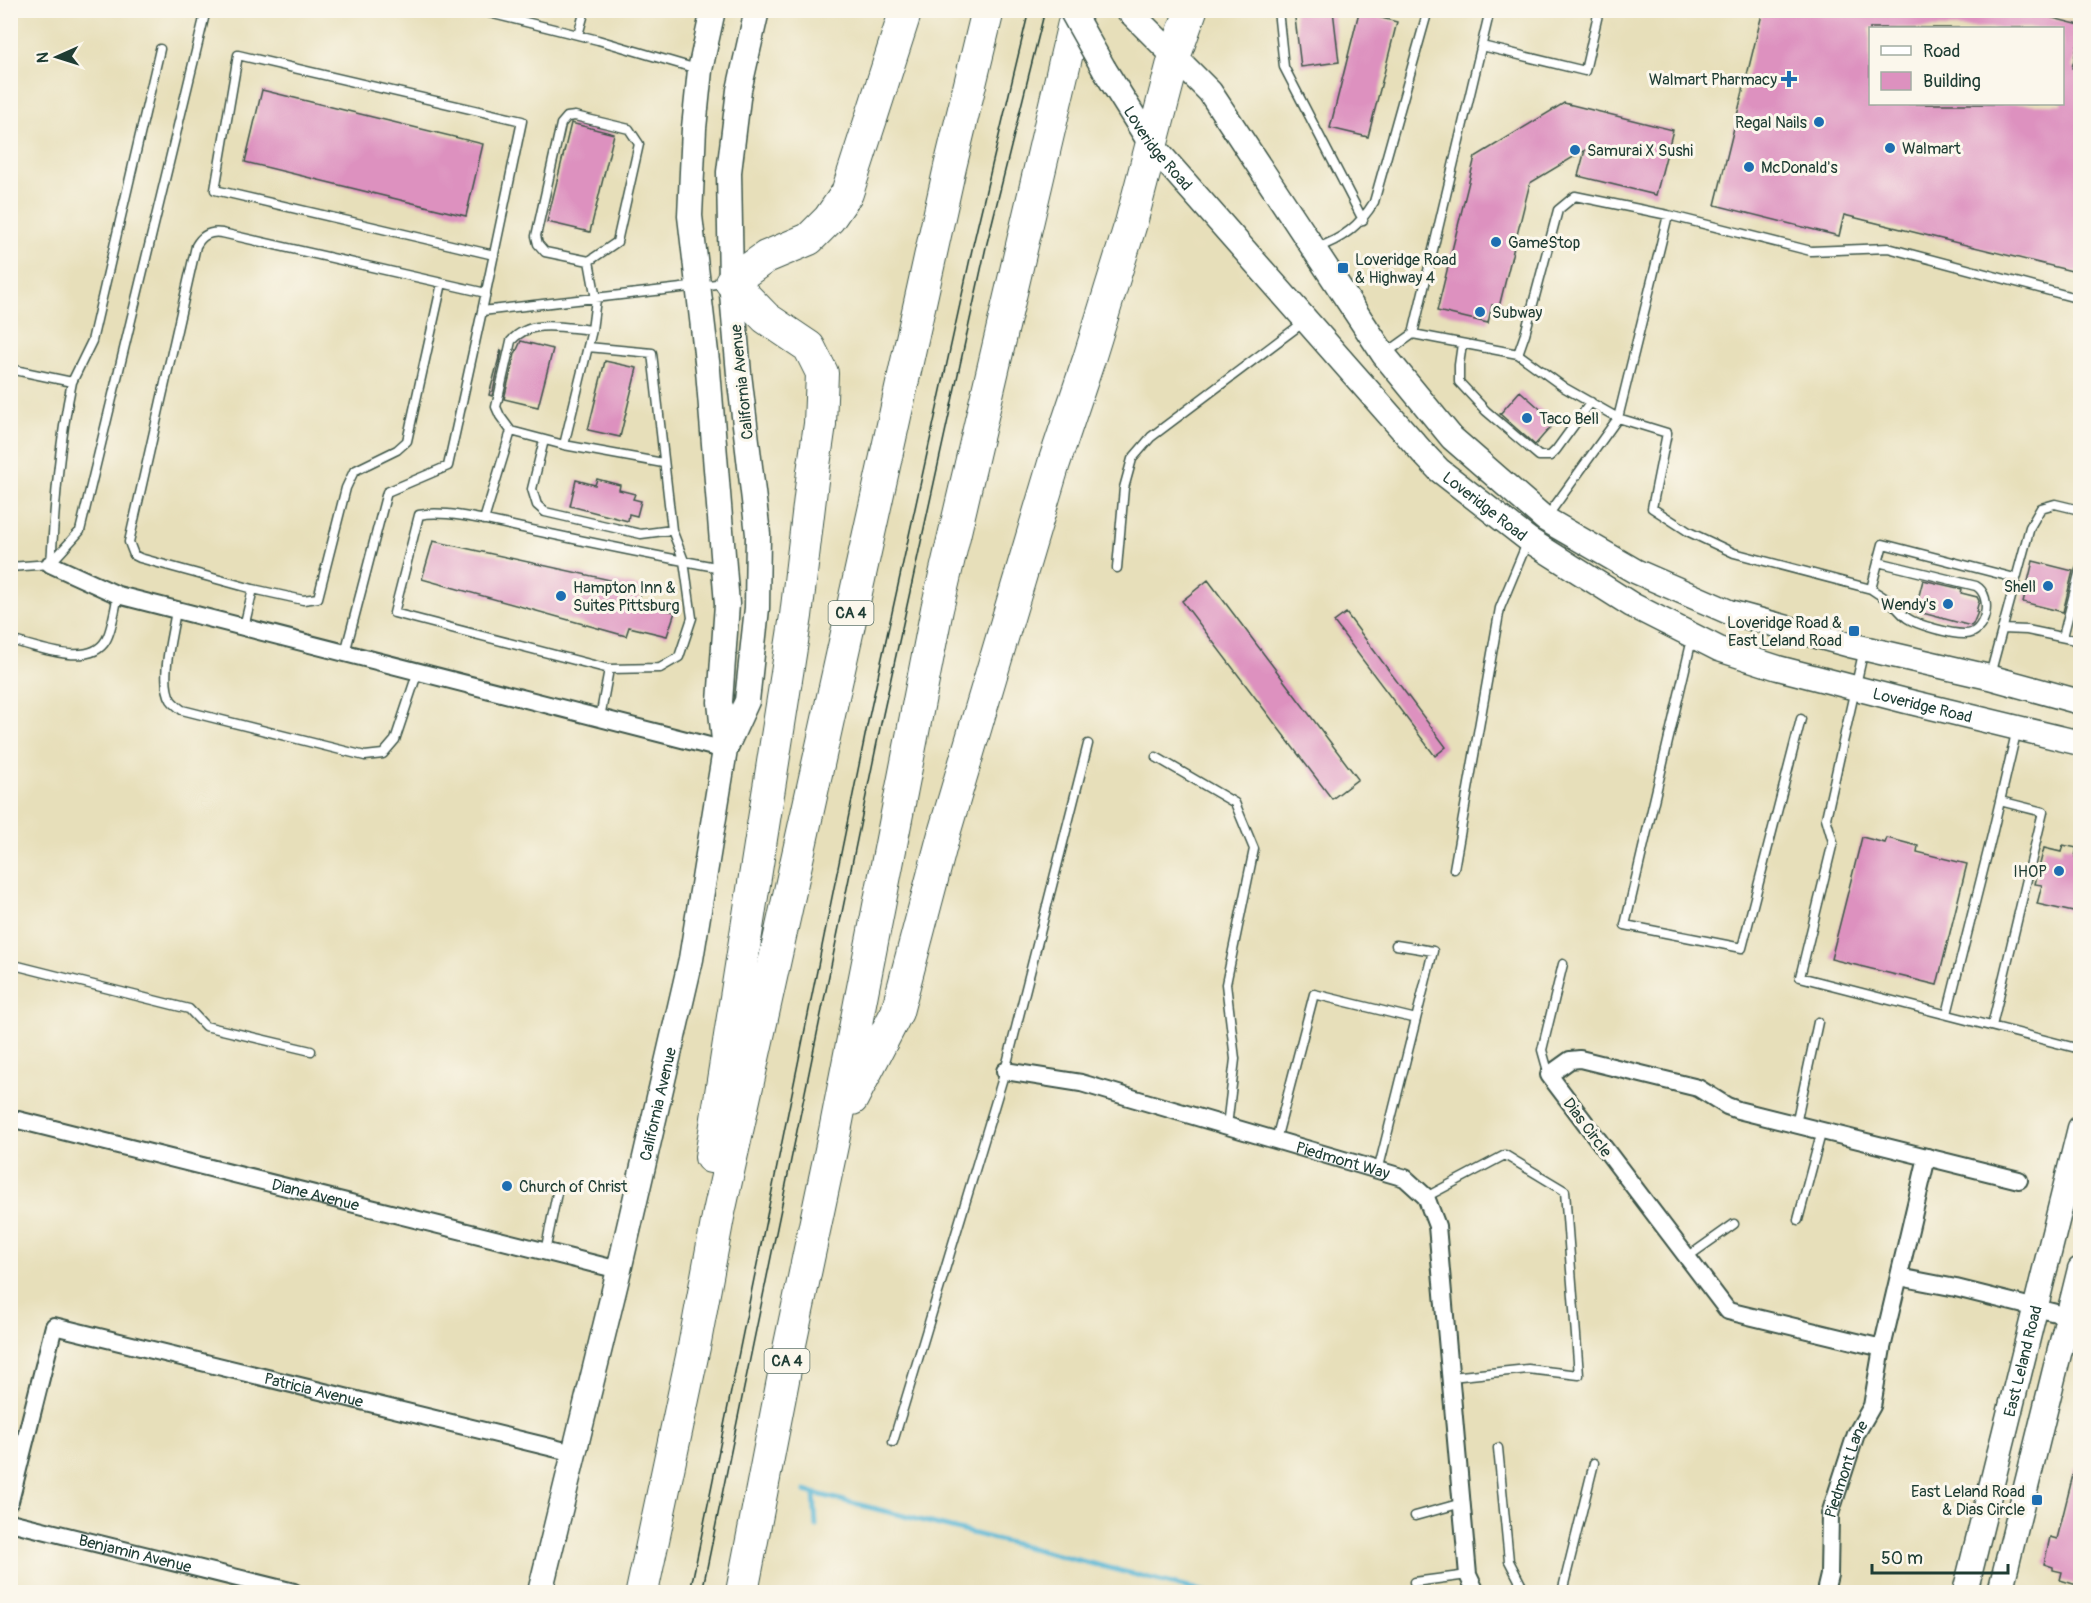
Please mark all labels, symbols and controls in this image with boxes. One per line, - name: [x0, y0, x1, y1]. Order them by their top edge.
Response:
- north arrow: [27, 27, 87, 87]
- legend: [1869, 27, 2064, 105]
- text: Road: [1923, 40, 1960, 63]
- text: N: [33, 52, 53, 64]
- place label: Walmart Pharmacy: [1649, 70, 1777, 90]
- text: Building: [1923, 70, 1981, 93]
- marker: Walmart Pharmacy: [1782, 72, 1796, 86]
- street label: Loveridge Road: [1119, 103, 1196, 195]
- place label: Regal Nails: [1735, 113, 1807, 133]
- marker: Regal Nails: [1812, 115, 1826, 129]
- place label: Walmart: [1902, 139, 1961, 159]
- place label: Samurai X Sushi: [1587, 141, 1693, 161]
- marker: Walmart: [1883, 141, 1897, 155]
- marker: Samurai X Sushi: [1568, 143, 1582, 157]
- place label: McDonald's: [1761, 158, 1838, 178]
- marker: McDonald's: [1742, 160, 1756, 174]
- place label: GameStop: [1508, 233, 1580, 253]
- marker: GameStop: [1489, 235, 1503, 249]
- place label: Loveridge Road & Highway 4: [1355, 250, 1457, 288]
- marker: Loveridge Road & Highway 4: [1336, 261, 1350, 275]
- place label: Subway: [1492, 303, 1542, 323]
- marker: Subway: [1473, 305, 1487, 319]
- street label: California Avenue: [726, 323, 758, 441]
- place label: Taco Bell: [1539, 409, 1599, 429]
- marker: Taco Bell: [1520, 411, 1534, 425]
- street label: Loveridge Road: [1438, 468, 1531, 546]
- place label: Shell: [2004, 577, 2036, 597]
- place label: Hampton Inn & Suites Pittsburg: [573, 578, 680, 616]
- marker: Shell: [2041, 579, 2055, 593]
- marker: Hampton Inn & Suites Pittsburg: [554, 589, 568, 603]
- place label: Wendy's: [1881, 595, 1936, 615]
- marker: Wendy's: [1941, 597, 1955, 611]
- road number: CA 4: [828, 601, 874, 625]
- place label: Loveridge Road & East Leland Road: [1727, 613, 1842, 651]
- marker: Loveridge Road & East Leland Road: [1847, 624, 1861, 638]
- street label: Loveridge Road: [1871, 684, 1974, 728]
- place label: IHOP: [2013, 862, 2047, 882]
- marker: IHOP: [2052, 864, 2066, 878]
- street label: California Avenue: [636, 1045, 681, 1163]
- street label: Dias Circle: [1558, 1094, 1616, 1161]
- street label: Piedmont Way: [1293, 1138, 1392, 1184]
- street label: Diane Avenue: [270, 1175, 361, 1216]
- place label: Church of Christ: [519, 1177, 628, 1197]
- marker: Church of Christ: [500, 1179, 514, 1193]
- street label: East Leland Road: [2000, 1303, 2047, 1419]
- road number: CA 4: [764, 1349, 810, 1373]
- street label: Patricia Avenue: [262, 1369, 365, 1412]
- street label: Piedmont Lane: [1820, 1417, 1873, 1521]
- place label: East Leland Road & Dias Circle: [1911, 1482, 2025, 1520]
- marker: East Leland Road & Dias Circle: [2030, 1493, 2044, 1507]
- street label: Benjamin Avenue: [77, 1530, 194, 1577]
- scale bar: [1872, 1537, 2008, 1575]
- text: 50 m: [1881, 1547, 1923, 1570]

